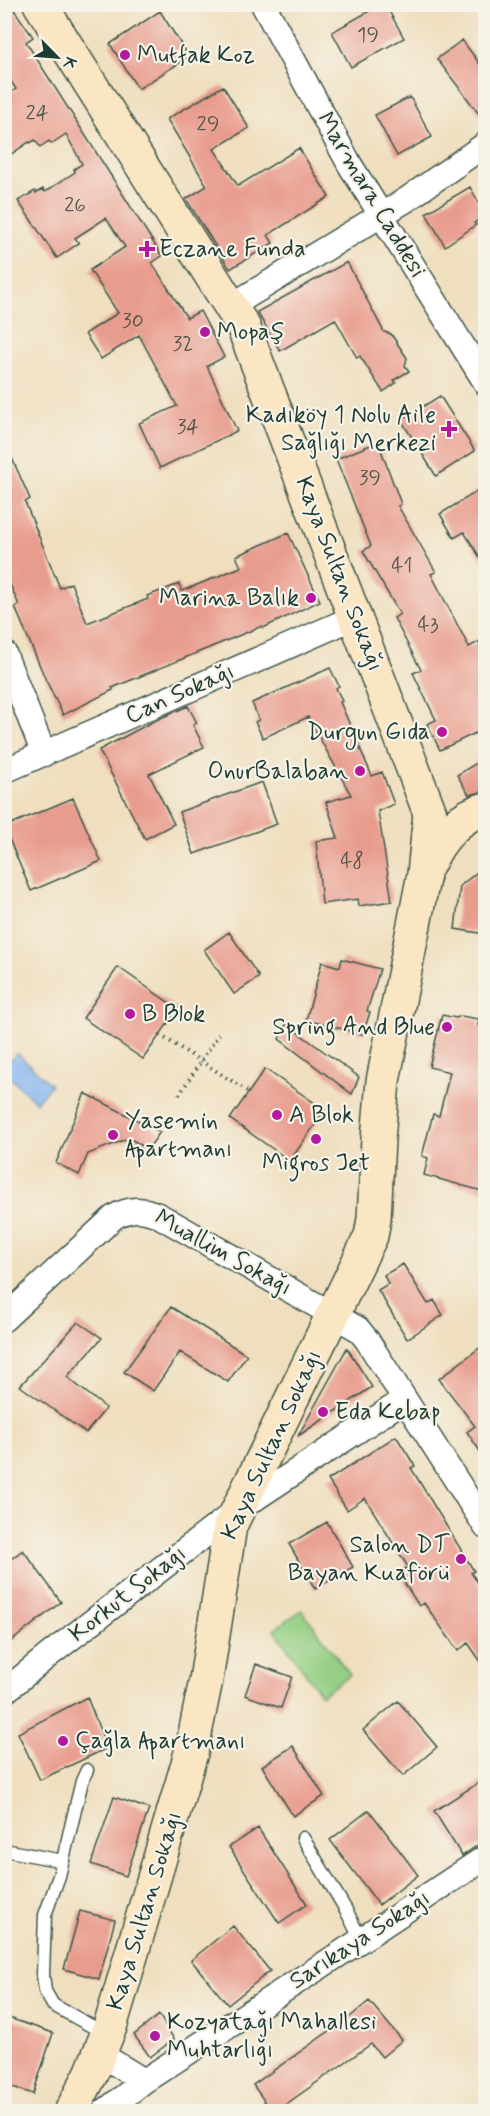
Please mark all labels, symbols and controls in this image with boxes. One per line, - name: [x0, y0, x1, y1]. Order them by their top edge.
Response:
- house number: 19: [357, 21, 379, 49]
- north arrow: [27, 27, 87, 87]
- place label: Mutfak Koz: [137, 40, 255, 71]
- marker: Mutfak Koz: [118, 48, 132, 62]
- text: K: [57, 53, 81, 73]
- house number: 24: [25, 99, 49, 127]
- street label: Marmara Caddesi: [309, 106, 433, 284]
- house number: 29: [197, 110, 219, 138]
- house number: 26: [64, 191, 86, 219]
- place label: Eczane Funda: [159, 234, 306, 265]
- marker: Eczane Funda: [140, 242, 154, 256]
- house number: 30: [122, 307, 144, 335]
- place label: Mopaş: [217, 317, 285, 348]
- marker: Mopaş: [198, 325, 212, 339]
- house number: 32: [173, 330, 193, 358]
- place label: Kadıköy 1 Nolu Aile Sağlığı Merkezi: [246, 400, 436, 459]
- house number: 34: [177, 413, 199, 441]
- marker: Kadıköy 1 Nolu Aile Sağlığı Merkezi: [440, 420, 458, 438]
- house number: 39: [359, 464, 381, 492]
- street label: Kaya Sultan Sokağı: [288, 472, 390, 676]
- house number: 41: [391, 552, 413, 580]
- place label: Marina Balık: [159, 583, 299, 614]
- marker: Marina Balık: [304, 591, 318, 605]
- house number: 43: [417, 611, 439, 639]
- street label: Can Sokağı: [121, 656, 239, 732]
- place label: Durgun Gıda: [307, 717, 430, 750]
- marker: Durgun Gıda: [435, 725, 449, 739]
- place label: OnurBalaban: [208, 756, 348, 787]
- marker: OnurBalaban: [353, 764, 367, 778]
- house number: 48: [340, 847, 364, 875]
- place label: B Blok: [142, 999, 205, 1030]
- marker: B Blok: [123, 1007, 137, 1021]
- place label: Spring And Blue: [272, 1012, 435, 1046]
- marker: Spring And Blue: [440, 1020, 454, 1034]
- place label: A Blok: [289, 1100, 354, 1131]
- place label: Yasemin Apartmanı: [125, 1106, 232, 1168]
- marker: A Blok: [270, 1108, 284, 1122]
- marker: Yasemin Apartmanı: [106, 1128, 120, 1142]
- marker: Migros Jet: [309, 1132, 323, 1146]
- place label: Migros Jet: [262, 1148, 370, 1182]
- street label: Muallim Sokağı: [149, 1203, 297, 1303]
- street label: Kaya Sultan Sokağı: [214, 1345, 330, 1545]
- place label: Eda Kebap: [335, 1397, 441, 1428]
- marker: Eda Kebap: [316, 1405, 330, 1419]
- place label: Salon DT Bayan Kuaförü: [288, 1530, 450, 1589]
- street label: Korkut Sokağı: [63, 1538, 193, 1650]
- marker: Salon DT Bayan Kuaförü: [454, 1552, 468, 1566]
- place label: Çağla Apartmanı: [75, 1726, 246, 1760]
- marker: Çağla Apartmanı: [56, 1734, 70, 1748]
- street label: Kaya Sultan Sokağı: [100, 1808, 190, 2014]
- street label: Sarıkaya Sokağı: [284, 1883, 436, 1997]
- place label: Kozyatağı Mahallesi Muhtarlığı: [167, 2007, 376, 2066]
- marker: Kozyatağı Mahallesi Muhtarlığı: [148, 2029, 162, 2043]

